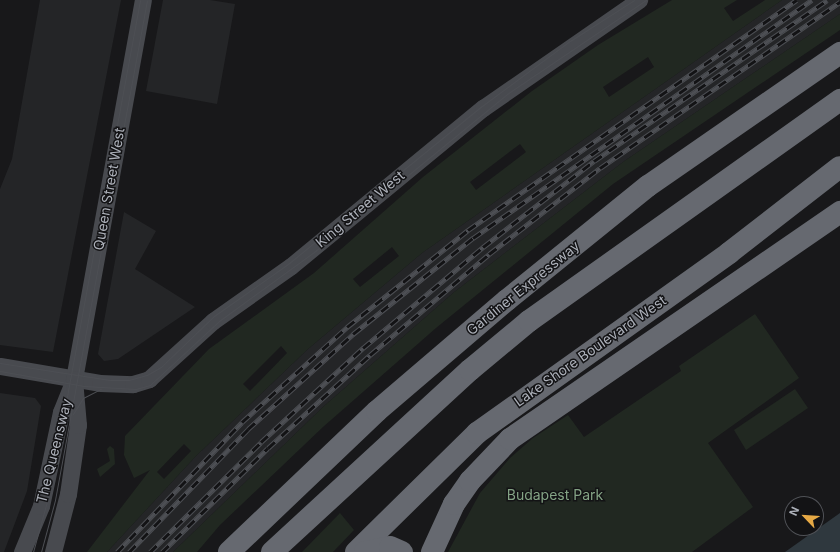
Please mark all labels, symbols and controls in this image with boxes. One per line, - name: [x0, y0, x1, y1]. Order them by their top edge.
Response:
- street label: Queen Street West: [90, 126, 128, 252]
- street label: King Street West: [312, 167, 408, 251]
- street label: Gardiner Expressway: [463, 237, 583, 339]
- street label: Lake Shore Boulevard West: [511, 292, 669, 410]
- street label: The Queensway: [33, 397, 75, 505]
- park label: Budapest Park: [507, 487, 603, 503]
- north arrow: [784, 496, 824, 536]
- text: N: [786, 505, 802, 518]

